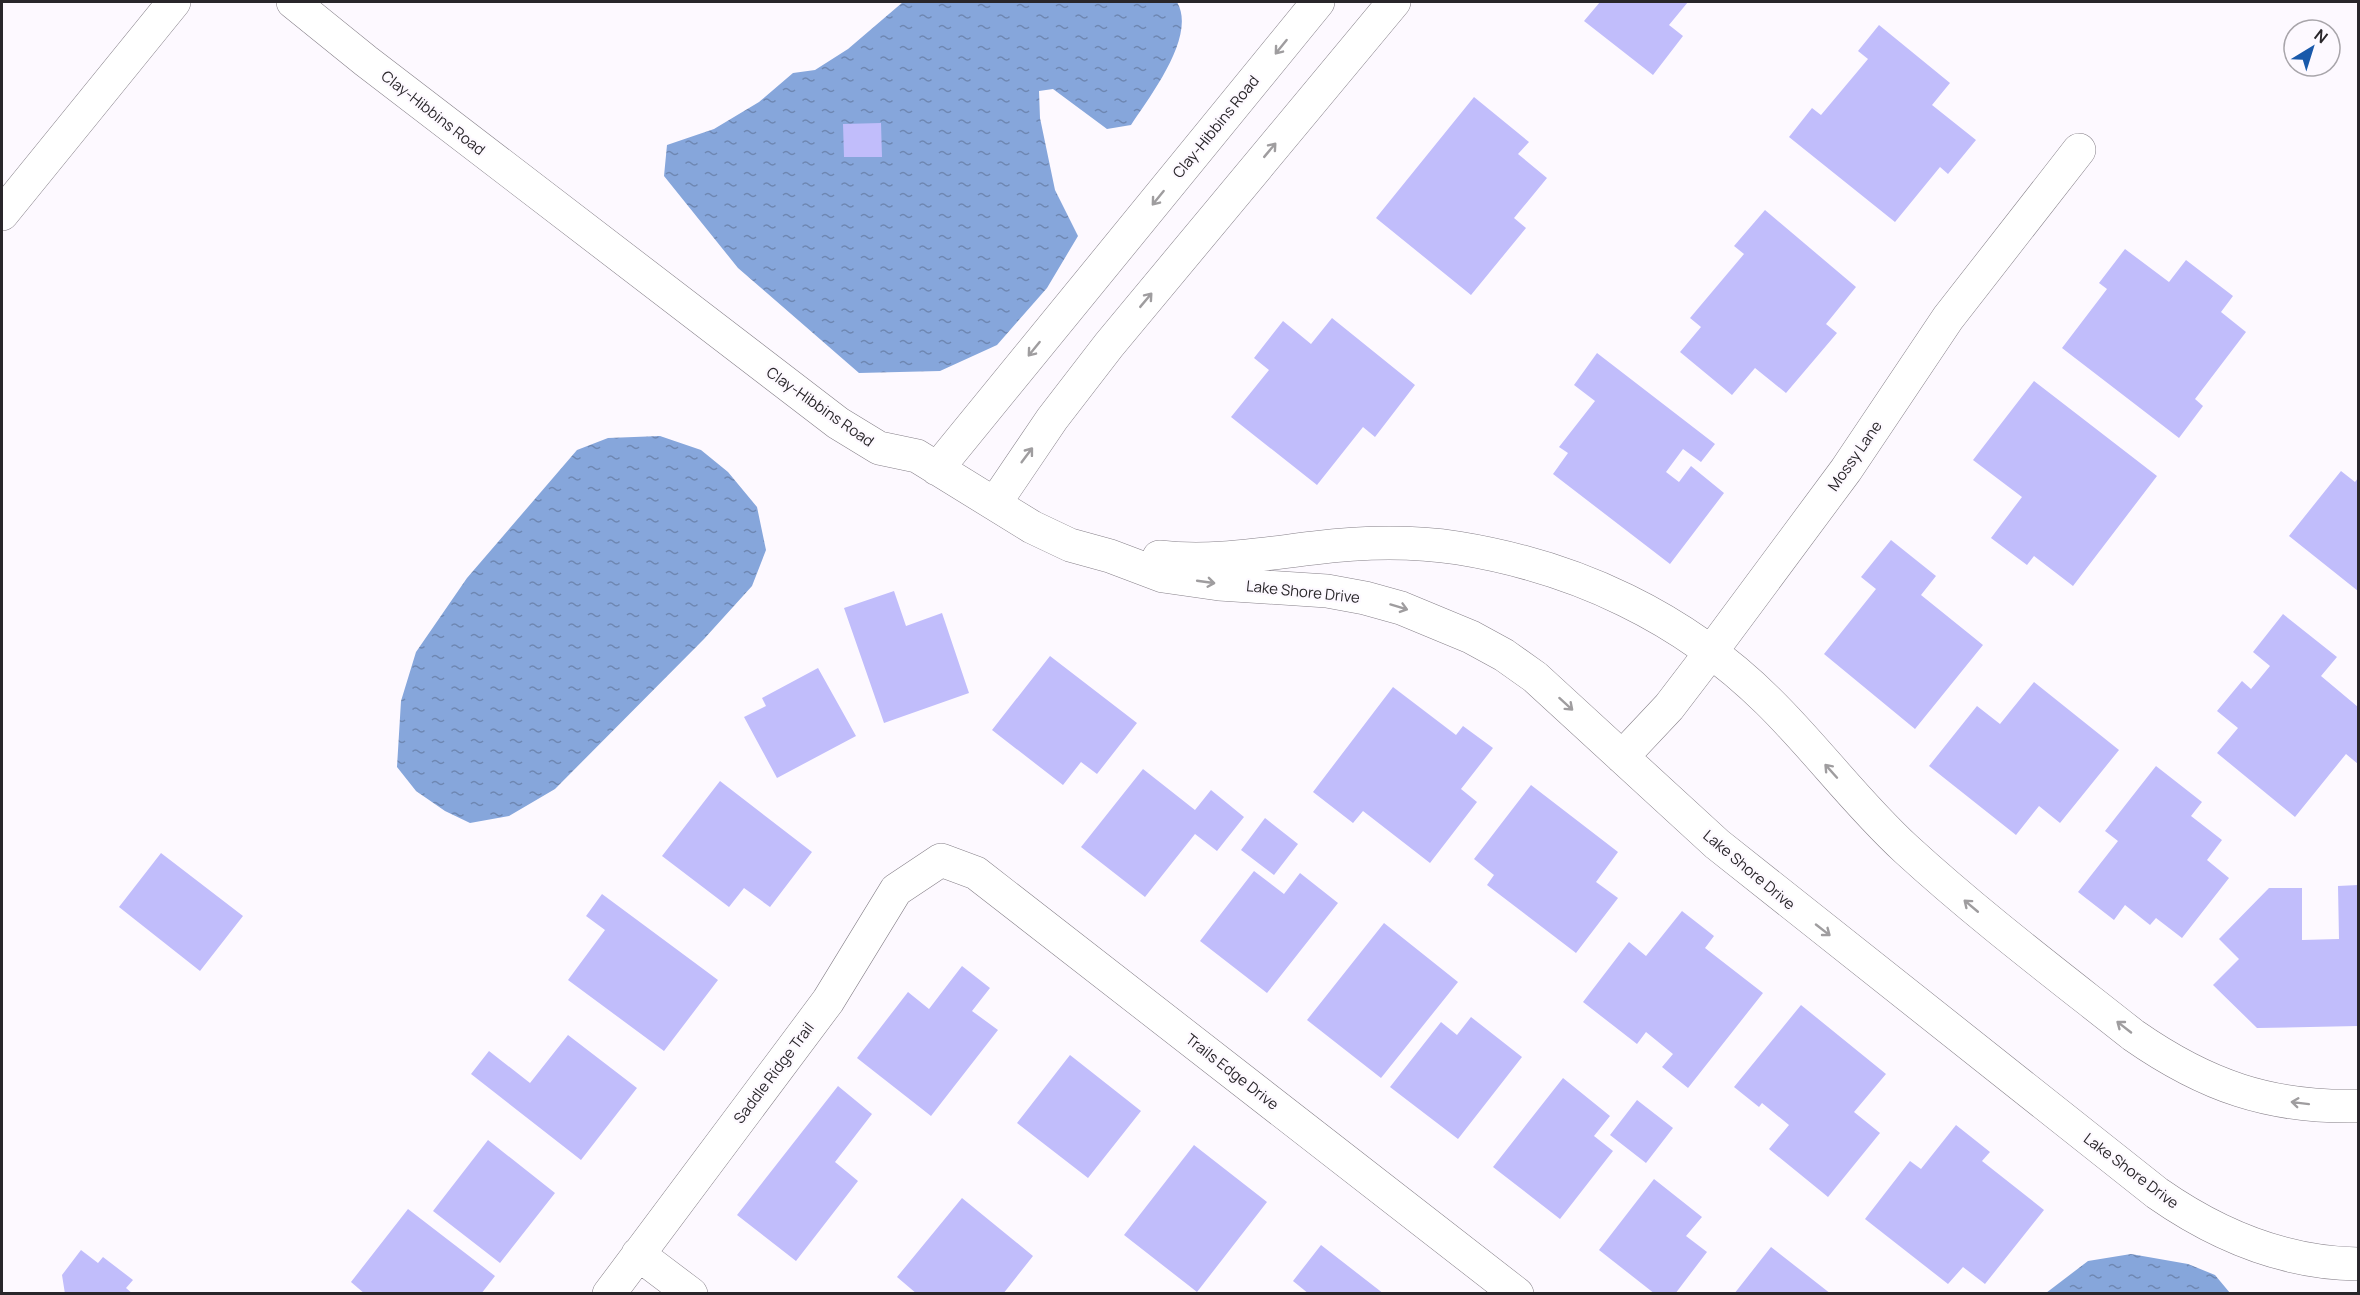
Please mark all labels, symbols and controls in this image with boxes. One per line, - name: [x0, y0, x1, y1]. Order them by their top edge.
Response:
- north arrow: [2282, 18, 2342, 78]
- text: N: [2310, 24, 2333, 48]
- one-way arrow: [1274, 39, 1288, 54]
- street label: Clay-Hibbins Road: [377, 65, 490, 160]
- street label: Clay-Hibbins Road: [1168, 71, 1264, 183]
- one-way arrow: [1264, 142, 1277, 158]
- one-way arrow: [1151, 190, 1164, 206]
- one-way arrow: [1139, 292, 1152, 308]
- one-way arrow: [1028, 341, 1041, 357]
- street label: Clay-Hibbins Road: [762, 362, 878, 452]
- street label: Mossy Lane: [1823, 416, 1887, 495]
- one-way arrow: [1021, 447, 1034, 463]
- street label: Lake Shore Drive: [1245, 575, 1361, 608]
- one-way arrow: [1196, 577, 1216, 588]
- one-way arrow: [1389, 602, 1408, 613]
- one-way arrow: [1558, 697, 1573, 711]
- one-way arrow: [1824, 763, 1838, 778]
- street label: Lake Shore Drive: [1699, 825, 1800, 915]
- one-way arrow: [1964, 899, 1979, 913]
- one-way arrow: [1815, 923, 1831, 936]
- street label: Saddle Ridge Trail: [729, 1018, 819, 1128]
- one-way arrow: [2116, 1021, 2132, 1034]
- street label: Trails Edge Drive: [1181, 1029, 1283, 1115]
- one-way arrow: [2291, 1098, 2311, 1109]
- street label: Lake Shore Drive: [2079, 1128, 2183, 1213]

